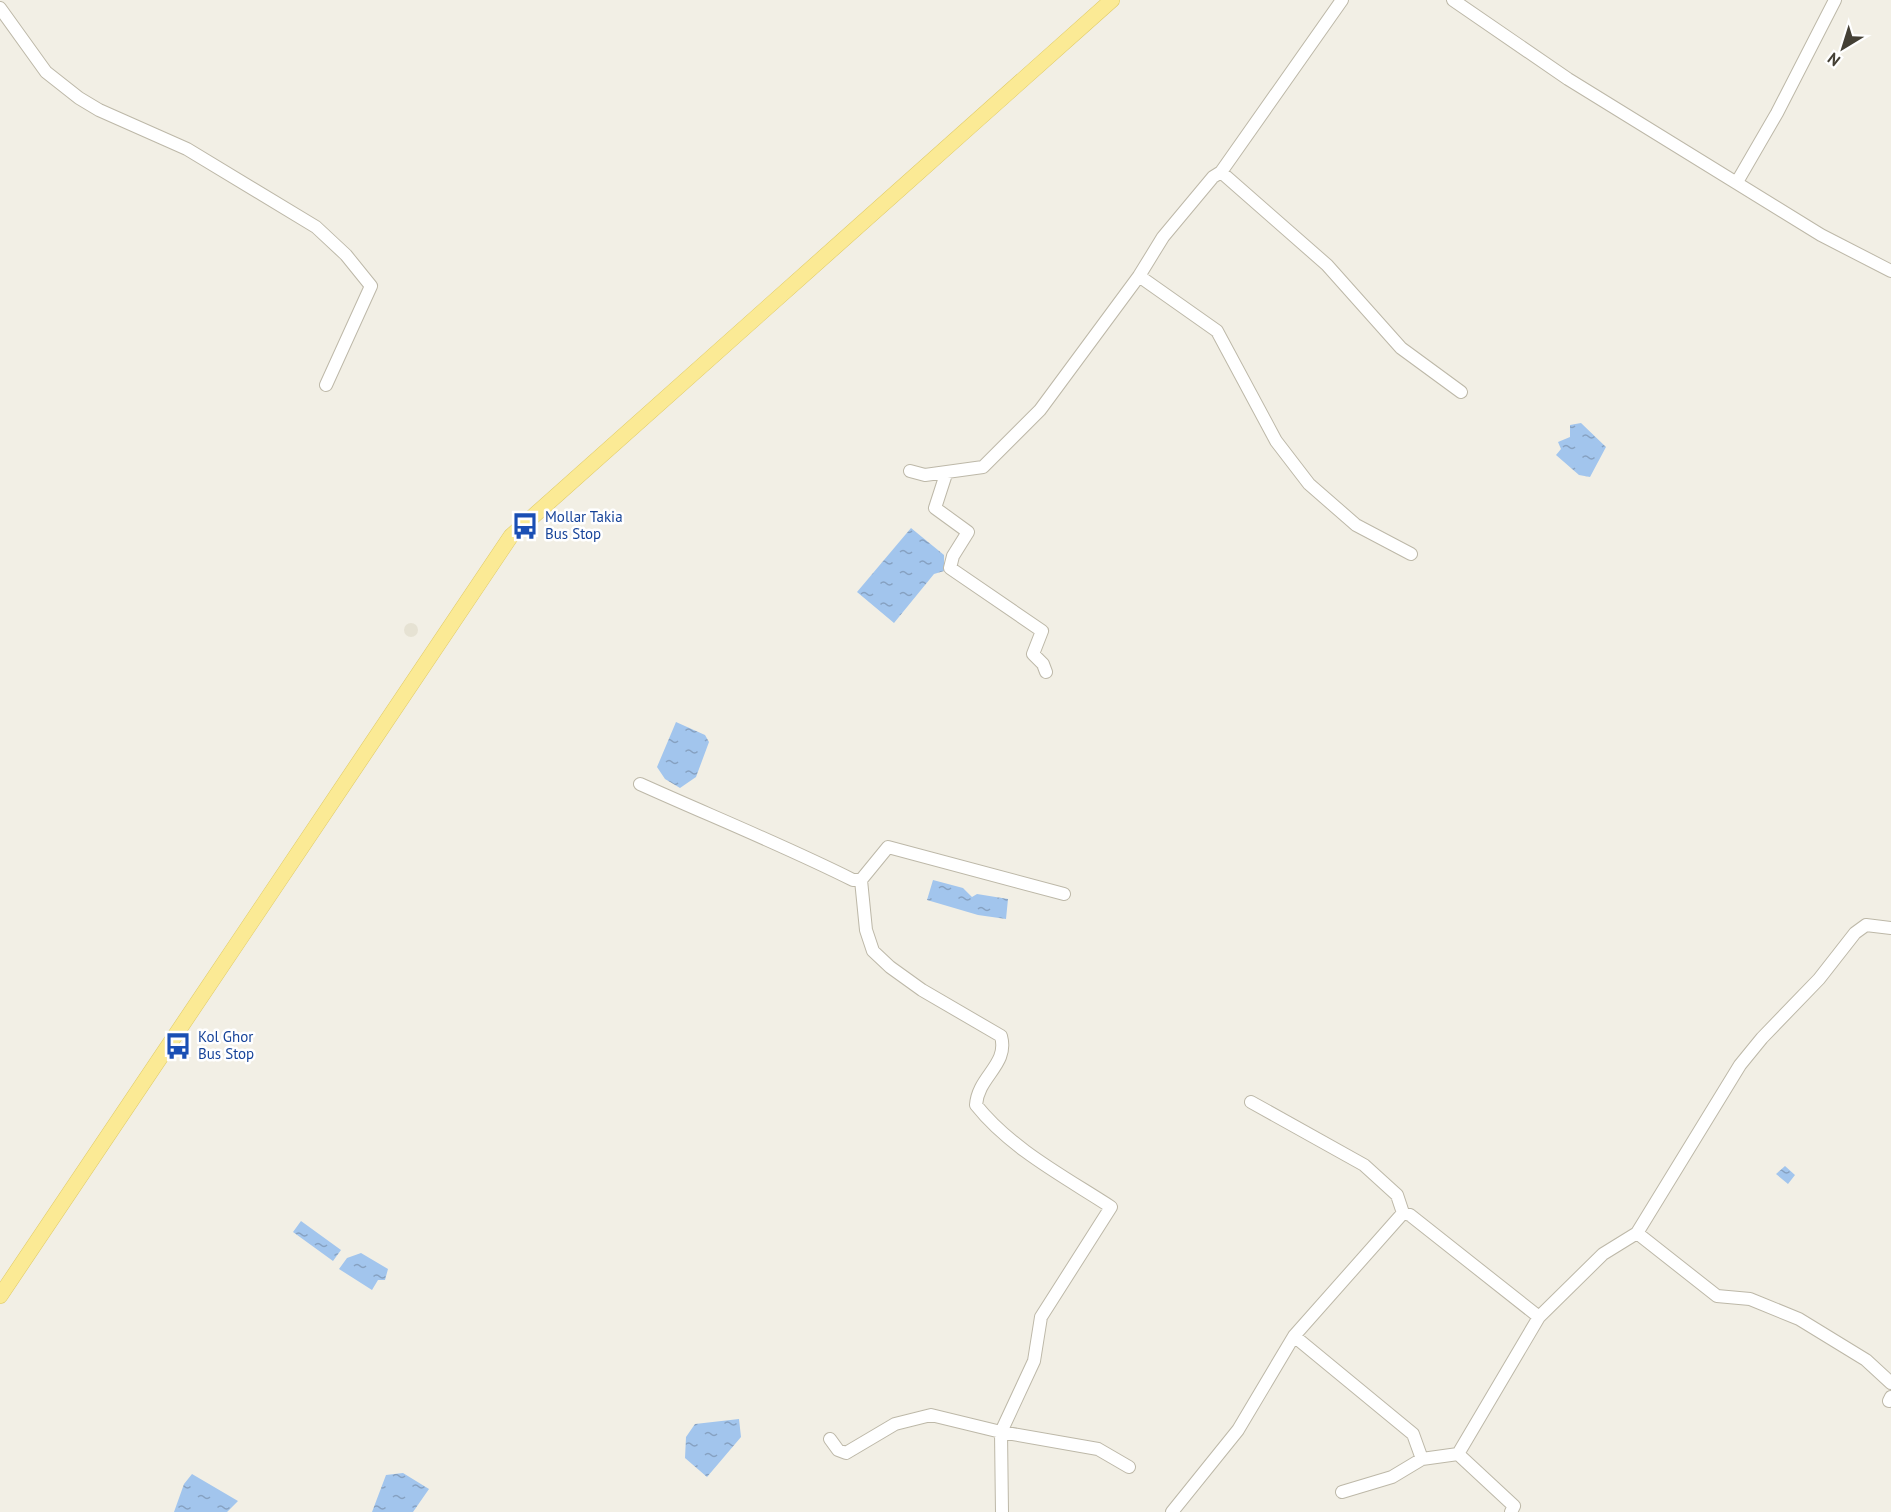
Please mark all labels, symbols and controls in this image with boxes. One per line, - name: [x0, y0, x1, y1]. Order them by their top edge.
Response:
- north arrow: [1813, 18, 1873, 78]
- text: N: [1823, 49, 1844, 71]
- place label: Mollar Takia Bus Stop: [545, 507, 623, 543]
- bus stop icon: Mollar Takia Bus Stop: [510, 511, 540, 541]
- place label: Kol Ghor Bus Stop: [198, 1027, 254, 1063]
- bus stop icon: Kol Ghor Bus Stop: [163, 1031, 193, 1061]

